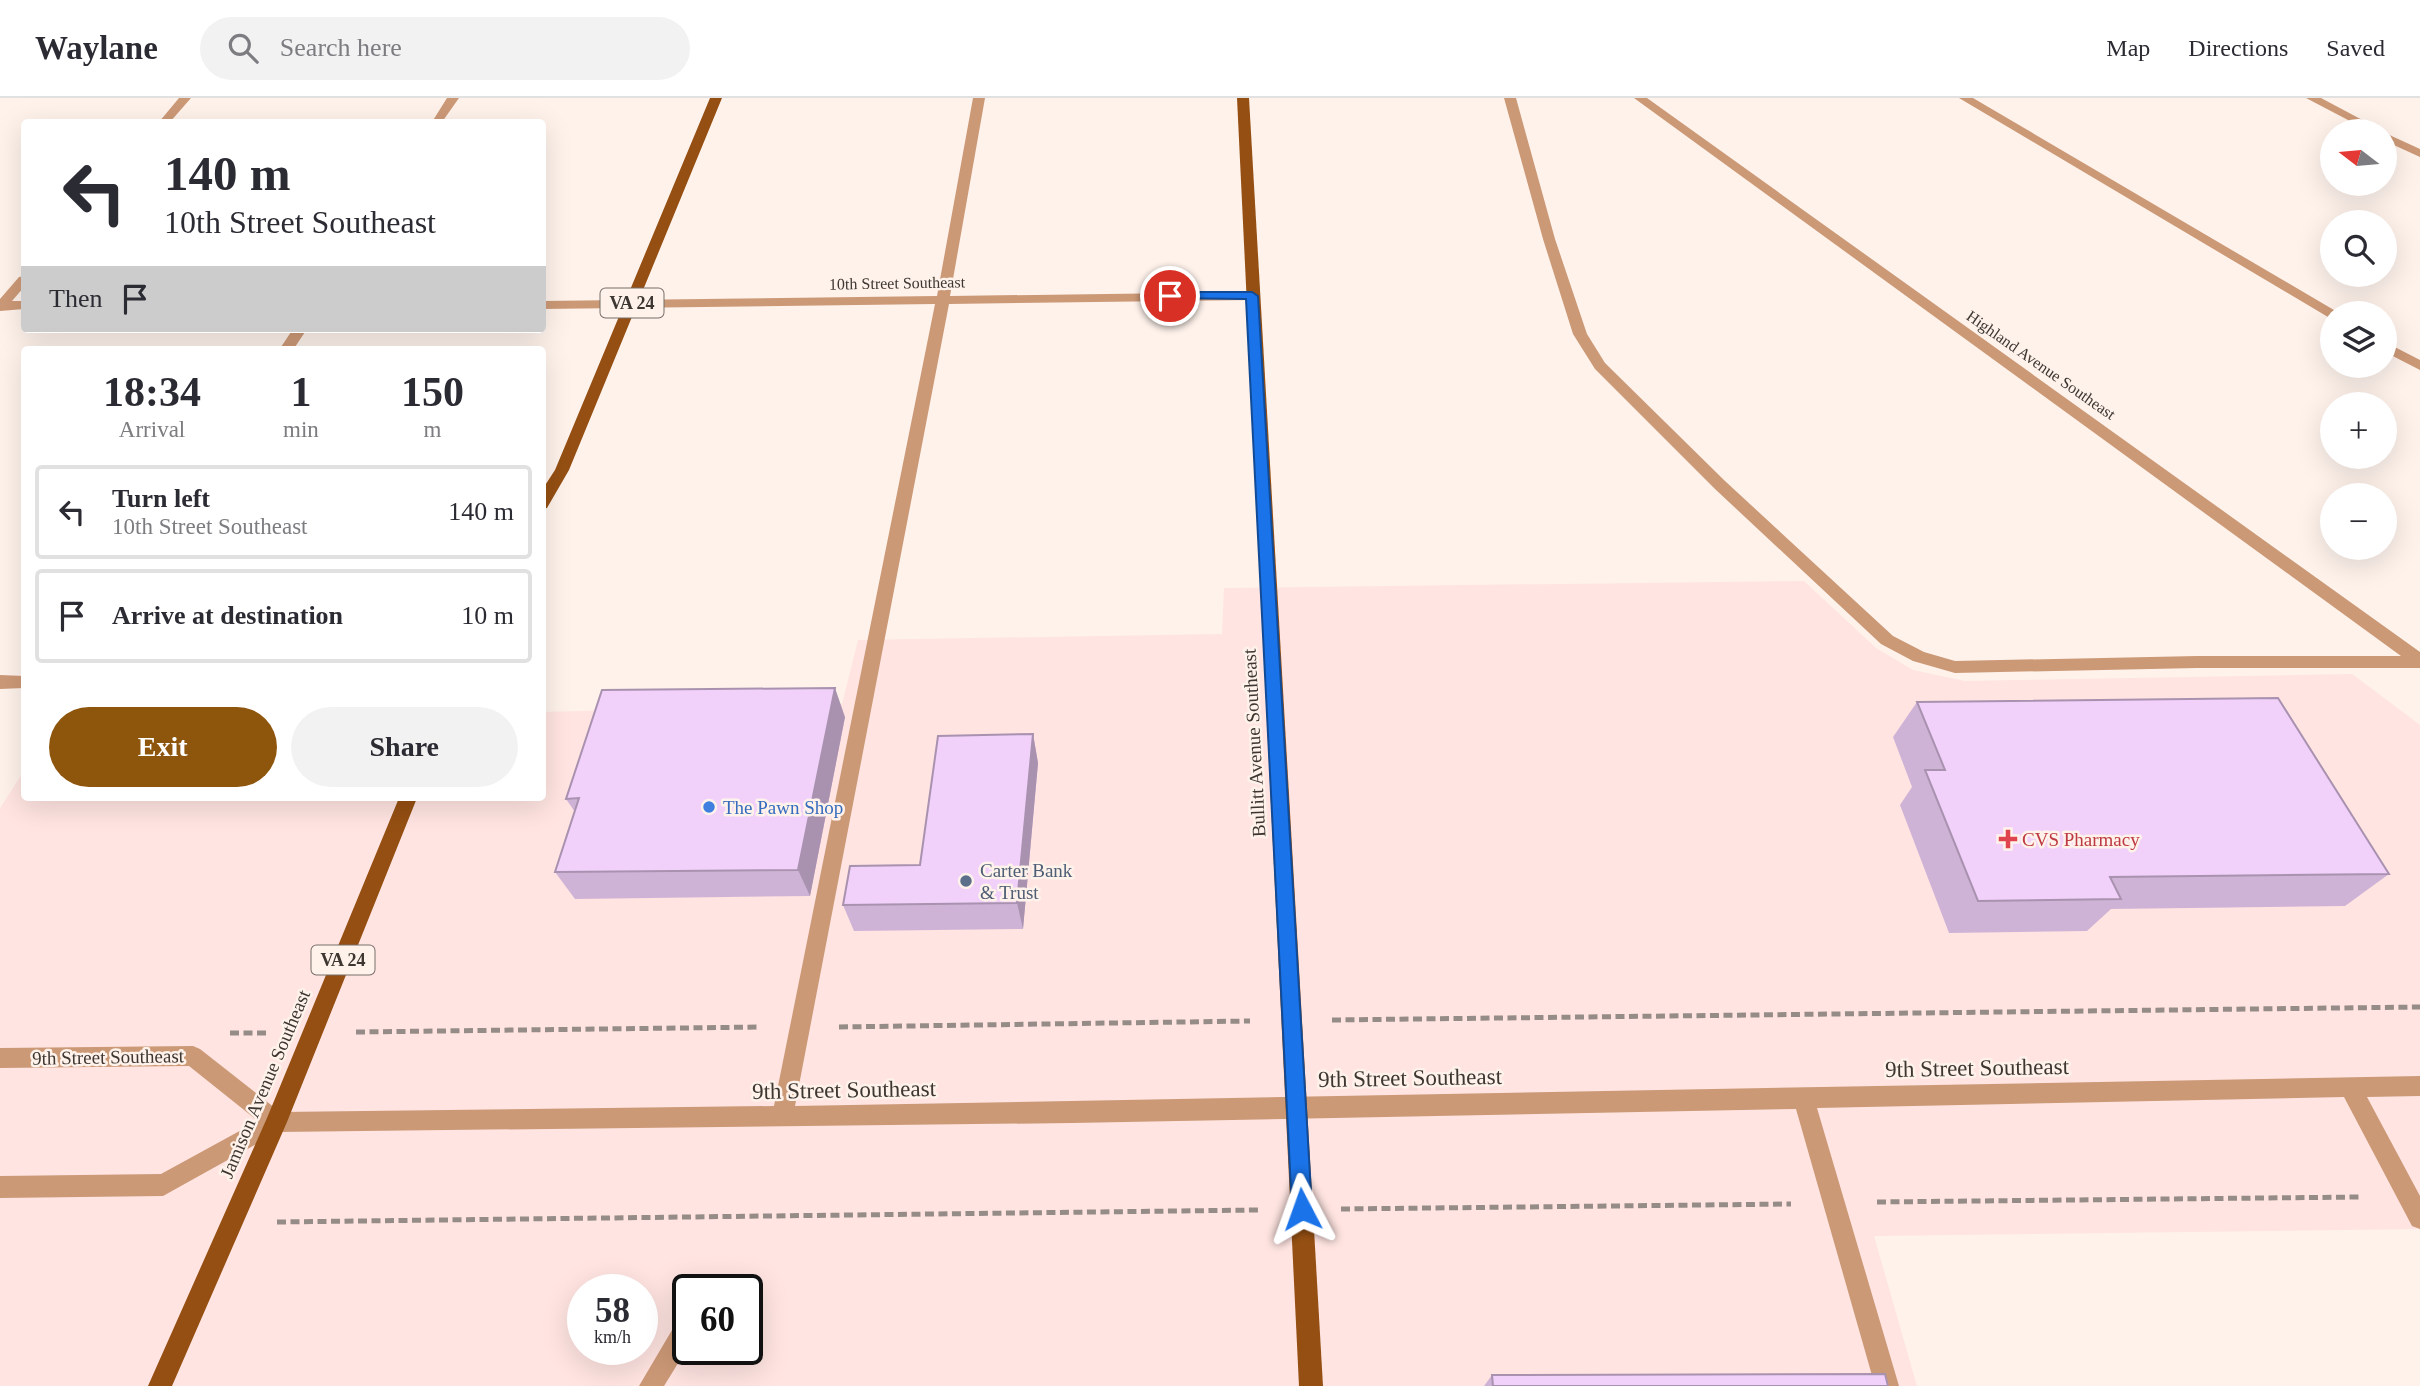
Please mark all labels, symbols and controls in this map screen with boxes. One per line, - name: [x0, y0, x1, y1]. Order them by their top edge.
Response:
- search box: [200, 17, 690, 80]
- icon: search: [224, 29, 262, 67]
- text: Waylane: [35, 30, 158, 66]
- text: Search here: [280, 33, 402, 62]
- text: Map: [2106, 35, 2150, 61]
- text: Directions: [2188, 35, 2288, 61]
- text: Saved: [2326, 35, 2385, 61]
- north arrow: [2320, 119, 2398, 196]
- map controls: [2320, 119, 2397, 560]
- text: 140 m: [164, 146, 291, 201]
- icon: left: [49, 147, 140, 238]
- text: 10th Street Southeast: [164, 204, 436, 240]
- button: search: [2320, 210, 2397, 287]
- pin: [1140, 266, 1200, 326]
- street label: 10th Street Southeast: [829, 273, 966, 293]
- icon: arrive: [1151, 277, 1189, 315]
- icon: arrive: [116, 280, 154, 318]
- text: Then: [49, 284, 102, 313]
- road number: VA 24: [600, 288, 664, 318]
- button: layers: [2320, 301, 2397, 378]
- street label: Highland Avenue Southeast: [1963, 307, 2119, 424]
- text: 18:34: [103, 369, 201, 415]
- text: 1: [290, 369, 311, 415]
- text: 150: [401, 369, 464, 415]
- button: +: [2320, 392, 2397, 469]
- text: Arrival: [119, 417, 185, 442]
- text: min: [283, 417, 319, 442]
- text: m: [423, 417, 441, 442]
- button: −: [2320, 483, 2397, 560]
- text: Turn left: [112, 484, 210, 513]
- icon: left: [53, 493, 91, 531]
- text: 140 m: [448, 497, 514, 526]
- text: 10th Street Southeast: [112, 514, 307, 539]
- icon: arrive: [53, 597, 91, 635]
- text: Arrive at destination: [112, 601, 343, 630]
- text: 10 m: [461, 601, 514, 630]
- street label: Bullitt Avenue Southeast: [1239, 648, 1269, 838]
- button: Exit: [49, 707, 277, 787]
- button: Share: [291, 707, 518, 787]
- place label: The Pawn Shop: [723, 797, 843, 818]
- marker: The Pawn Shop: [701, 799, 717, 815]
- place label: CVS Pharmacy: [2022, 829, 2140, 850]
- marker: CVS Pharmacy: [2000, 831, 2016, 847]
- place label: Carter Bank & Trust: [980, 860, 1073, 903]
- marker: Carter Bank & Trust: [958, 873, 974, 889]
- road number: VA 24: [312, 946, 374, 974]
- street label: Jamison Avenue Southeast: [216, 986, 314, 1181]
- street label: 9th Street Southeast: [32, 1045, 185, 1069]
- street label: 9th Street Southeast: [1885, 1054, 2070, 1082]
- street label: 9th Street Southeast: [1318, 1064, 1503, 1092]
- street label: 9th Street Southeast: [752, 1076, 937, 1104]
- position arrow: [1265, 1172, 1339, 1246]
- speed limit sign: 60: [672, 1274, 763, 1365]
- text: 58: [595, 1291, 630, 1330]
- text: km/h: [594, 1327, 631, 1347]

